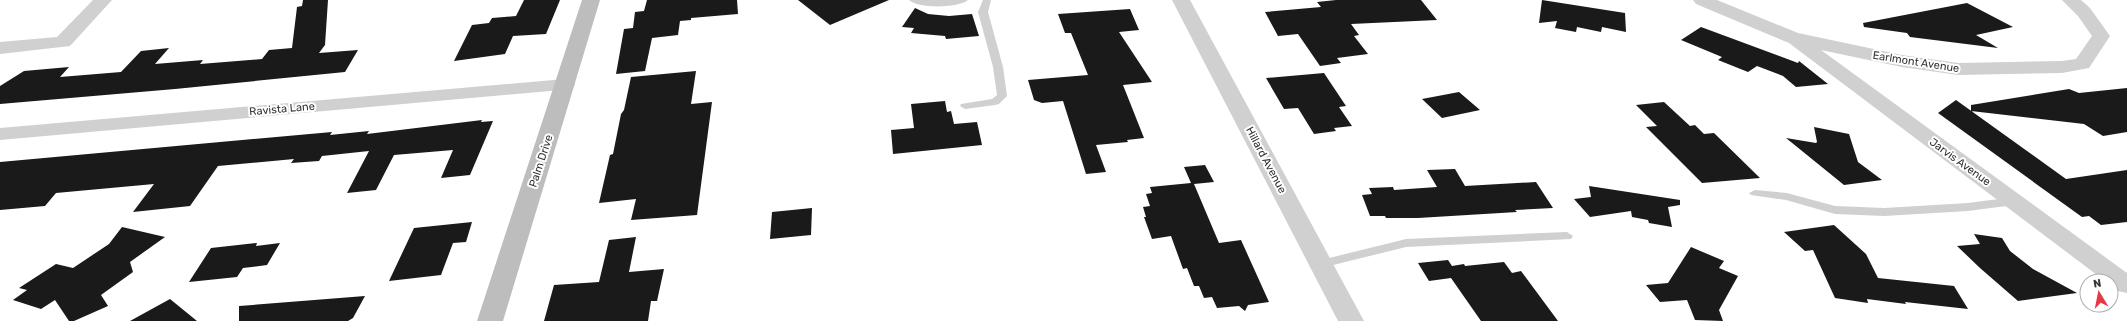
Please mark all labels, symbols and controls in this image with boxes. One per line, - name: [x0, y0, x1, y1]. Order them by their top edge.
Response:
- street label: Earlmont Avenue: [1872, 49, 1960, 75]
- street label: Ravista Lane: [249, 100, 315, 118]
- street label: Hillard Avenue: [1243, 125, 1289, 195]
- street label: Palm Drive: [526, 133, 556, 189]
- street label: Jarvis Avenue: [1927, 135, 1993, 189]
- north arrow: [2079, 273, 2119, 313]
- text: N: [2092, 277, 2102, 291]

